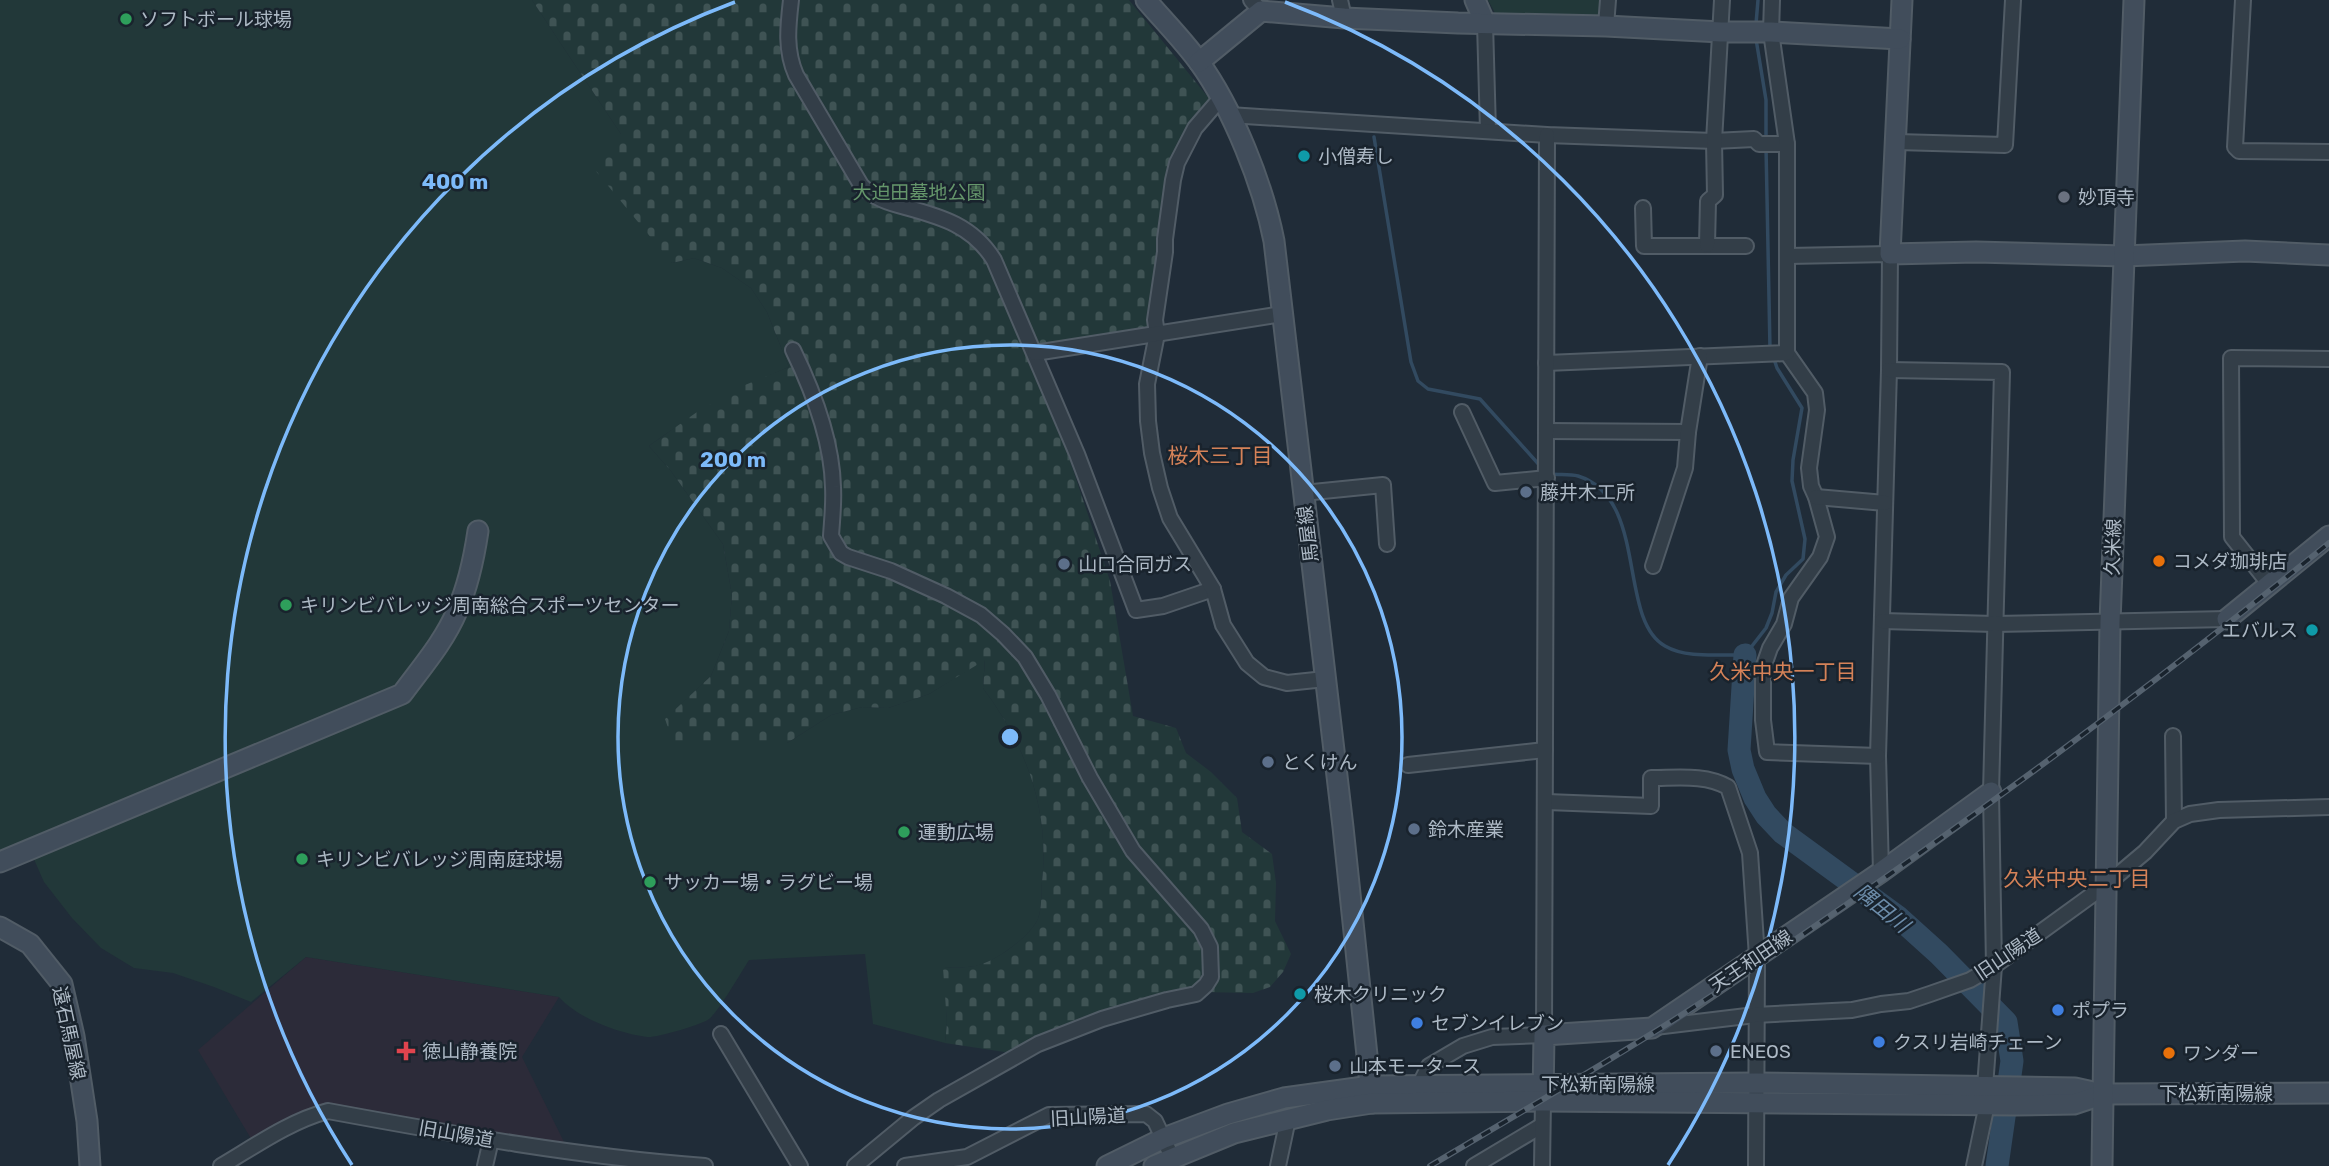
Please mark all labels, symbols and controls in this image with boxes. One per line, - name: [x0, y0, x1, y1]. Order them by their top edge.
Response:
- place label: ソフトボール球場: [140, 8, 292, 31]
- marker: ソフトボール球場: [118, 11, 134, 27]
- place label: 小僧寿し: [1318, 145, 1394, 168]
- marker: 小僧寿し: [1296, 148, 1312, 164]
- text: 400 m: [422, 169, 488, 194]
- park label: 大迫田墓地公園: [852, 181, 986, 204]
- place label: 妙頂寺: [2078, 186, 2135, 209]
- marker: 妙頂寺: [2056, 189, 2072, 205]
- district label: 桜木三丁目: [1168, 443, 1273, 468]
- text: 200 m: [700, 447, 766, 472]
- place label: 藤井木工所: [1540, 481, 1635, 504]
- marker: 藤井木工所: [1518, 484, 1534, 500]
- street label: 馬屋線: [1293, 504, 1323, 564]
- street label: 久米線: [2101, 518, 2125, 576]
- place label: コメダ珈琲店: [2173, 550, 2287, 573]
- place label: 山口合同ガス: [1078, 553, 1192, 576]
- marker: コメダ珈琲店: [2151, 553, 2167, 569]
- marker: 山口合同ガス: [1056, 556, 1072, 572]
- place label: キリンビバレッジ周南総合スポーツセンター: [300, 594, 680, 617]
- marker: キリンビバレッジ周南総合スポーツセンター: [278, 597, 294, 613]
- place label: エバルス: [2222, 619, 2298, 642]
- marker: エバルス: [2304, 622, 2320, 638]
- district label: 久米中央一丁目: [1710, 659, 1857, 684]
- centre of rings: [998, 725, 1022, 749]
- place label: とくけん: [1282, 751, 1357, 774]
- marker: とくけん: [1260, 754, 1276, 770]
- place label: 鈴木産業: [1428, 818, 1504, 841]
- place label: 運動広場: [918, 821, 994, 844]
- marker: 鈴木産業: [1406, 821, 1422, 837]
- marker: 運動広場: [896, 824, 912, 840]
- place label: キリンビバレッジ周南庭球場: [316, 848, 563, 871]
- marker: キリンビバレッジ周南庭球場: [294, 851, 310, 867]
- district label: 久米中央二丁目: [2004, 866, 2151, 891]
- place label: サッカー場・ラグビー場: [664, 871, 873, 894]
- marker: サッカー場・ラグビー場: [642, 874, 658, 890]
- water label: 隅田川: [1850, 878, 1916, 939]
- street label: 旧山陽道: [1970, 923, 2046, 985]
- street label: 天王和田線: [1705, 925, 1797, 997]
- place label: 桜木クリニック: [1314, 983, 1447, 1006]
- street label: 遠石馬屋線: [48, 984, 90, 1082]
- marker: 桜木クリニック: [1292, 986, 1308, 1002]
- place label: ポプラ: [2072, 999, 2129, 1022]
- marker: ポプラ: [2050, 1002, 2066, 1018]
- place label: セブンイレブン: [1431, 1012, 1564, 1035]
- marker: セブンイレブン: [1409, 1015, 1425, 1031]
- place label: クスリ岩崎チェーン: [1893, 1031, 2062, 1054]
- marker: クスリ岩崎チェーン: [1871, 1034, 1887, 1050]
- place label: 徳山静養院: [422, 1040, 517, 1063]
- place label: ENEOS: [1730, 1040, 1791, 1063]
- marker: 徳山静養院: [396, 1041, 416, 1061]
- place label: ワンダー: [2183, 1042, 2259, 1065]
- marker: ENEOS: [1708, 1043, 1724, 1059]
- marker: ワンダー: [2161, 1045, 2177, 1061]
- place label: 山本モータース: [1349, 1055, 1481, 1078]
- marker: 山本モータース: [1327, 1058, 1343, 1074]
- street label: 下松新南陽線: [1541, 1073, 1655, 1096]
- street label: 下松新南陽線: [2159, 1082, 2273, 1105]
- street label: 旧山陽道: [1049, 1104, 1127, 1130]
- street label: 旧山陽道: [417, 1116, 495, 1152]

